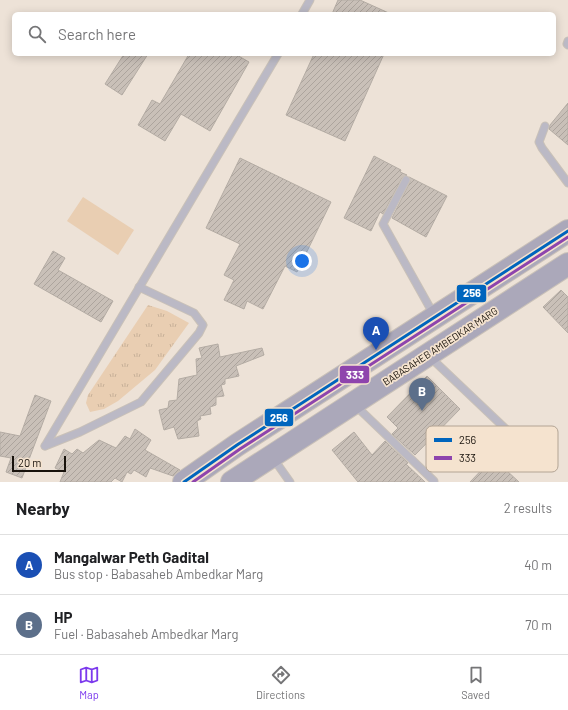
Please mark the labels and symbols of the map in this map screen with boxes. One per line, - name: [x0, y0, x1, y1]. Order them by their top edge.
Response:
- your location: [292, 251, 312, 271]
- line badge: 256: [456, 284, 487, 303]
- text: 256: [463, 286, 481, 299]
- street label: BABASAHEB AMBEDKAR MARG: [380, 304, 500, 388]
- pin: A: [363, 317, 389, 350]
- line badge: 333: [339, 365, 370, 384]
- text: 333: [346, 368, 364, 381]
- pin: B: [409, 378, 435, 411]
- line badge: 256: [264, 408, 294, 427]
- text: 256: [270, 411, 288, 424]
- legend: [426, 426, 558, 472]
- text: 256: [459, 433, 477, 446]
- text: 333: [459, 451, 476, 464]
- scale bar: [12, 454, 66, 473]

